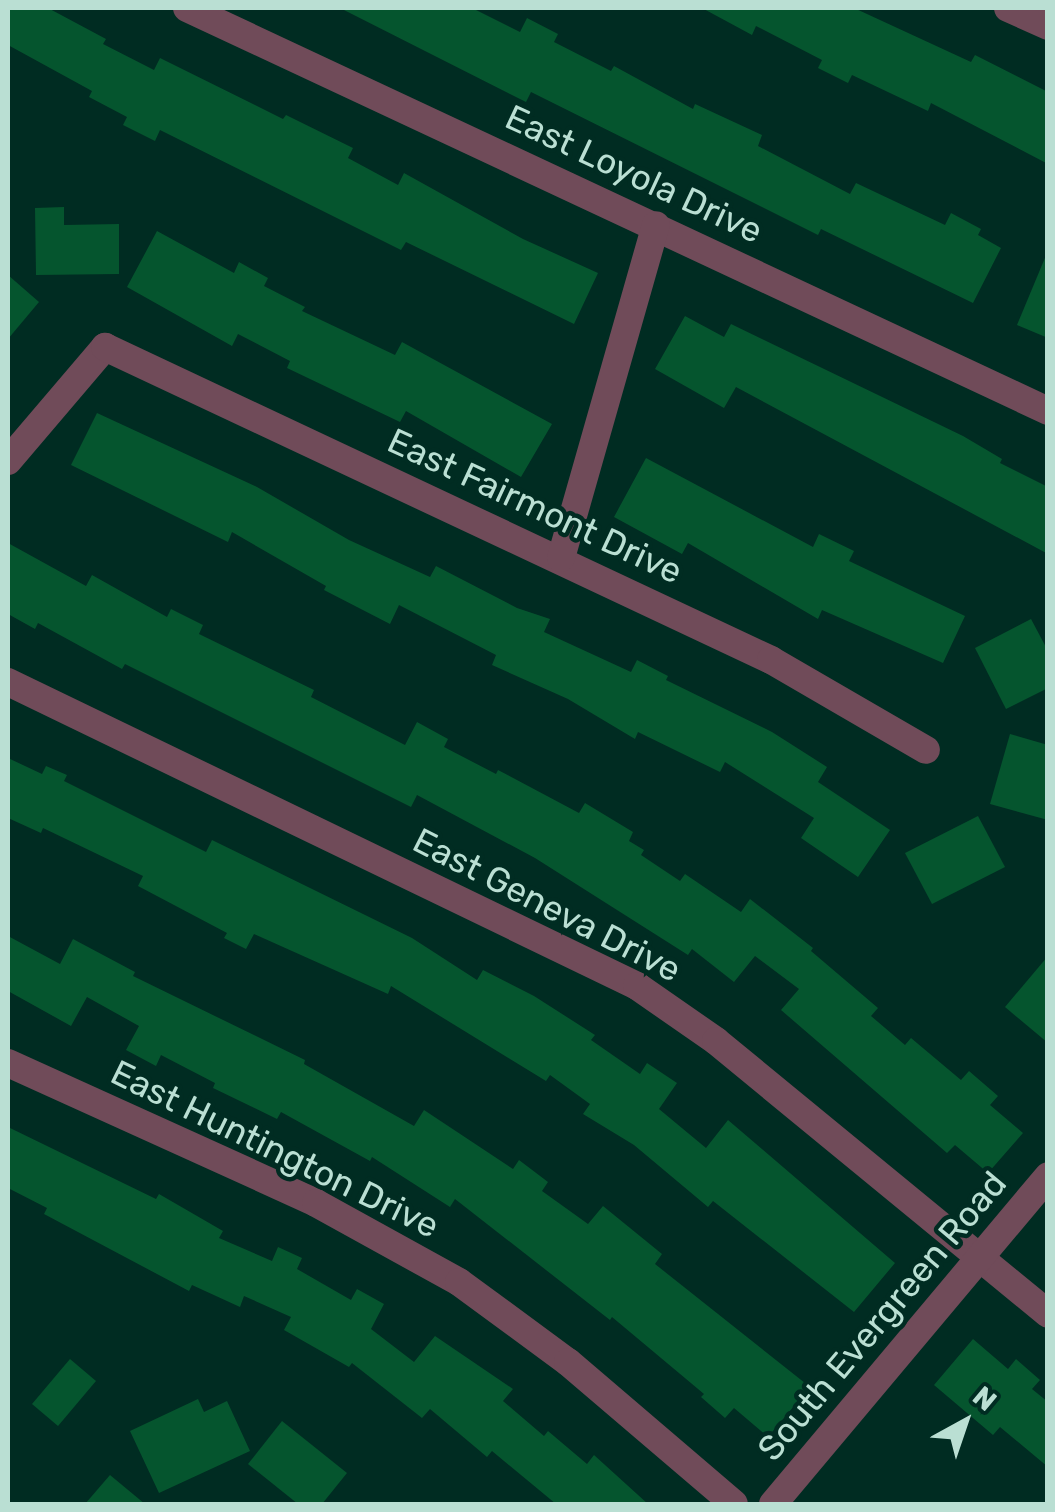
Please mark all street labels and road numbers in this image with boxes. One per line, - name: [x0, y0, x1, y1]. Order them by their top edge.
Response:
- street label: East Loyola Drive: [499, 96, 769, 252]
- street label: East Fairmont Drive: [381, 419, 689, 593]
- street label: East Geneva Drive: [406, 819, 688, 991]
- street label: East Huntington Drive: [104, 1051, 446, 1247]
- street label: South Evergreen Road: [749, 1163, 1015, 1469]

